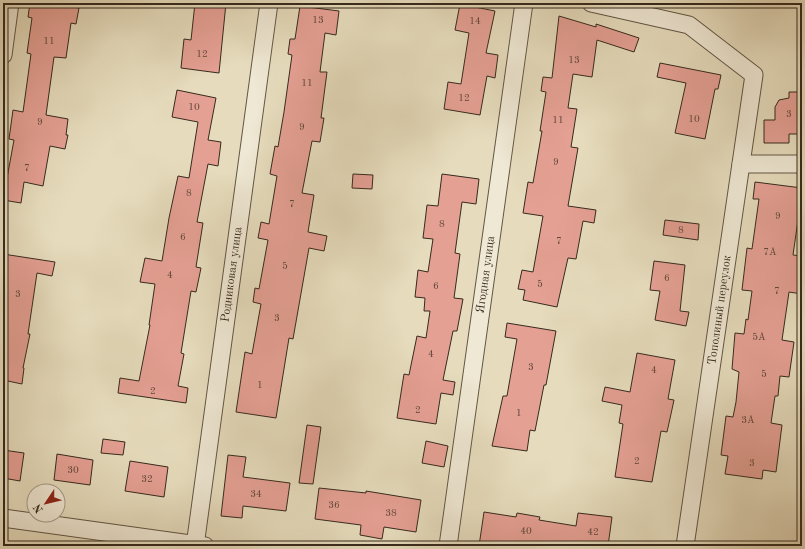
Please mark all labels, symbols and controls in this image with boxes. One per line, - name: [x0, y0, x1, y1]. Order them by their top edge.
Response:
- house number: 13: [312, 15, 324, 25]
- house number: 14: [469, 16, 481, 26]
- house number: 11: [43, 36, 55, 46]
- house number: 12: [196, 49, 208, 59]
- house number: 13: [568, 55, 580, 65]
- house number: 11: [301, 78, 313, 88]
- house number: 12: [458, 93, 470, 103]
- house number: 10: [188, 102, 200, 112]
- house number: 3: [786, 109, 792, 119]
- house number: 10: [688, 114, 700, 124]
- house number: 11: [552, 115, 564, 125]
- house number: 9: [37, 117, 43, 127]
- house number: 9: [299, 122, 305, 132]
- house number: 9: [553, 157, 559, 167]
- house number: 7: [24, 163, 30, 173]
- house number: 8: [186, 188, 192, 198]
- house number: 7: [289, 199, 295, 209]
- house number: 9: [775, 211, 781, 221]
- house number: 8: [439, 219, 445, 229]
- house number: 8: [678, 225, 684, 235]
- street label: Родниковая улица: [220, 226, 244, 323]
- house number: 6: [180, 232, 186, 242]
- street label: Ягодная улица: [475, 235, 497, 314]
- house number: 7: [556, 236, 562, 246]
- house number: 7А: [763, 247, 777, 257]
- street label: Тополиный переулок: [706, 254, 734, 366]
- house number: 5: [282, 261, 288, 271]
- house number: 4: [167, 270, 173, 280]
- house number: 6: [664, 273, 670, 283]
- house number: 5: [537, 279, 543, 289]
- house number: 6: [433, 281, 439, 291]
- house number: 7: [774, 286, 780, 296]
- house number: 3: [15, 289, 21, 299]
- house number: 3: [274, 313, 280, 323]
- house number: 5А: [752, 332, 766, 342]
- house number: 4: [428, 349, 434, 359]
- house number: 3: [528, 362, 534, 372]
- house number: 4: [651, 365, 657, 375]
- house number: 5: [761, 369, 767, 379]
- house number: 1: [257, 380, 263, 390]
- house number: 2: [150, 386, 156, 396]
- house number: 2: [415, 405, 421, 415]
- house number: 1: [516, 408, 522, 418]
- house number: 3А: [741, 415, 755, 425]
- house number: 2: [634, 456, 640, 466]
- house number: 3: [749, 458, 755, 468]
- house number: 30: [67, 465, 79, 475]
- house number: 32: [141, 474, 153, 484]
- north arrow: [26, 483, 66, 523]
- house number: 34: [250, 489, 262, 499]
- house number: 36: [328, 500, 340, 510]
- text: N: [32, 501, 46, 514]
- house number: 38: [385, 508, 397, 518]
- house number: 40: [520, 526, 532, 536]
- house number: 42: [587, 527, 599, 537]

